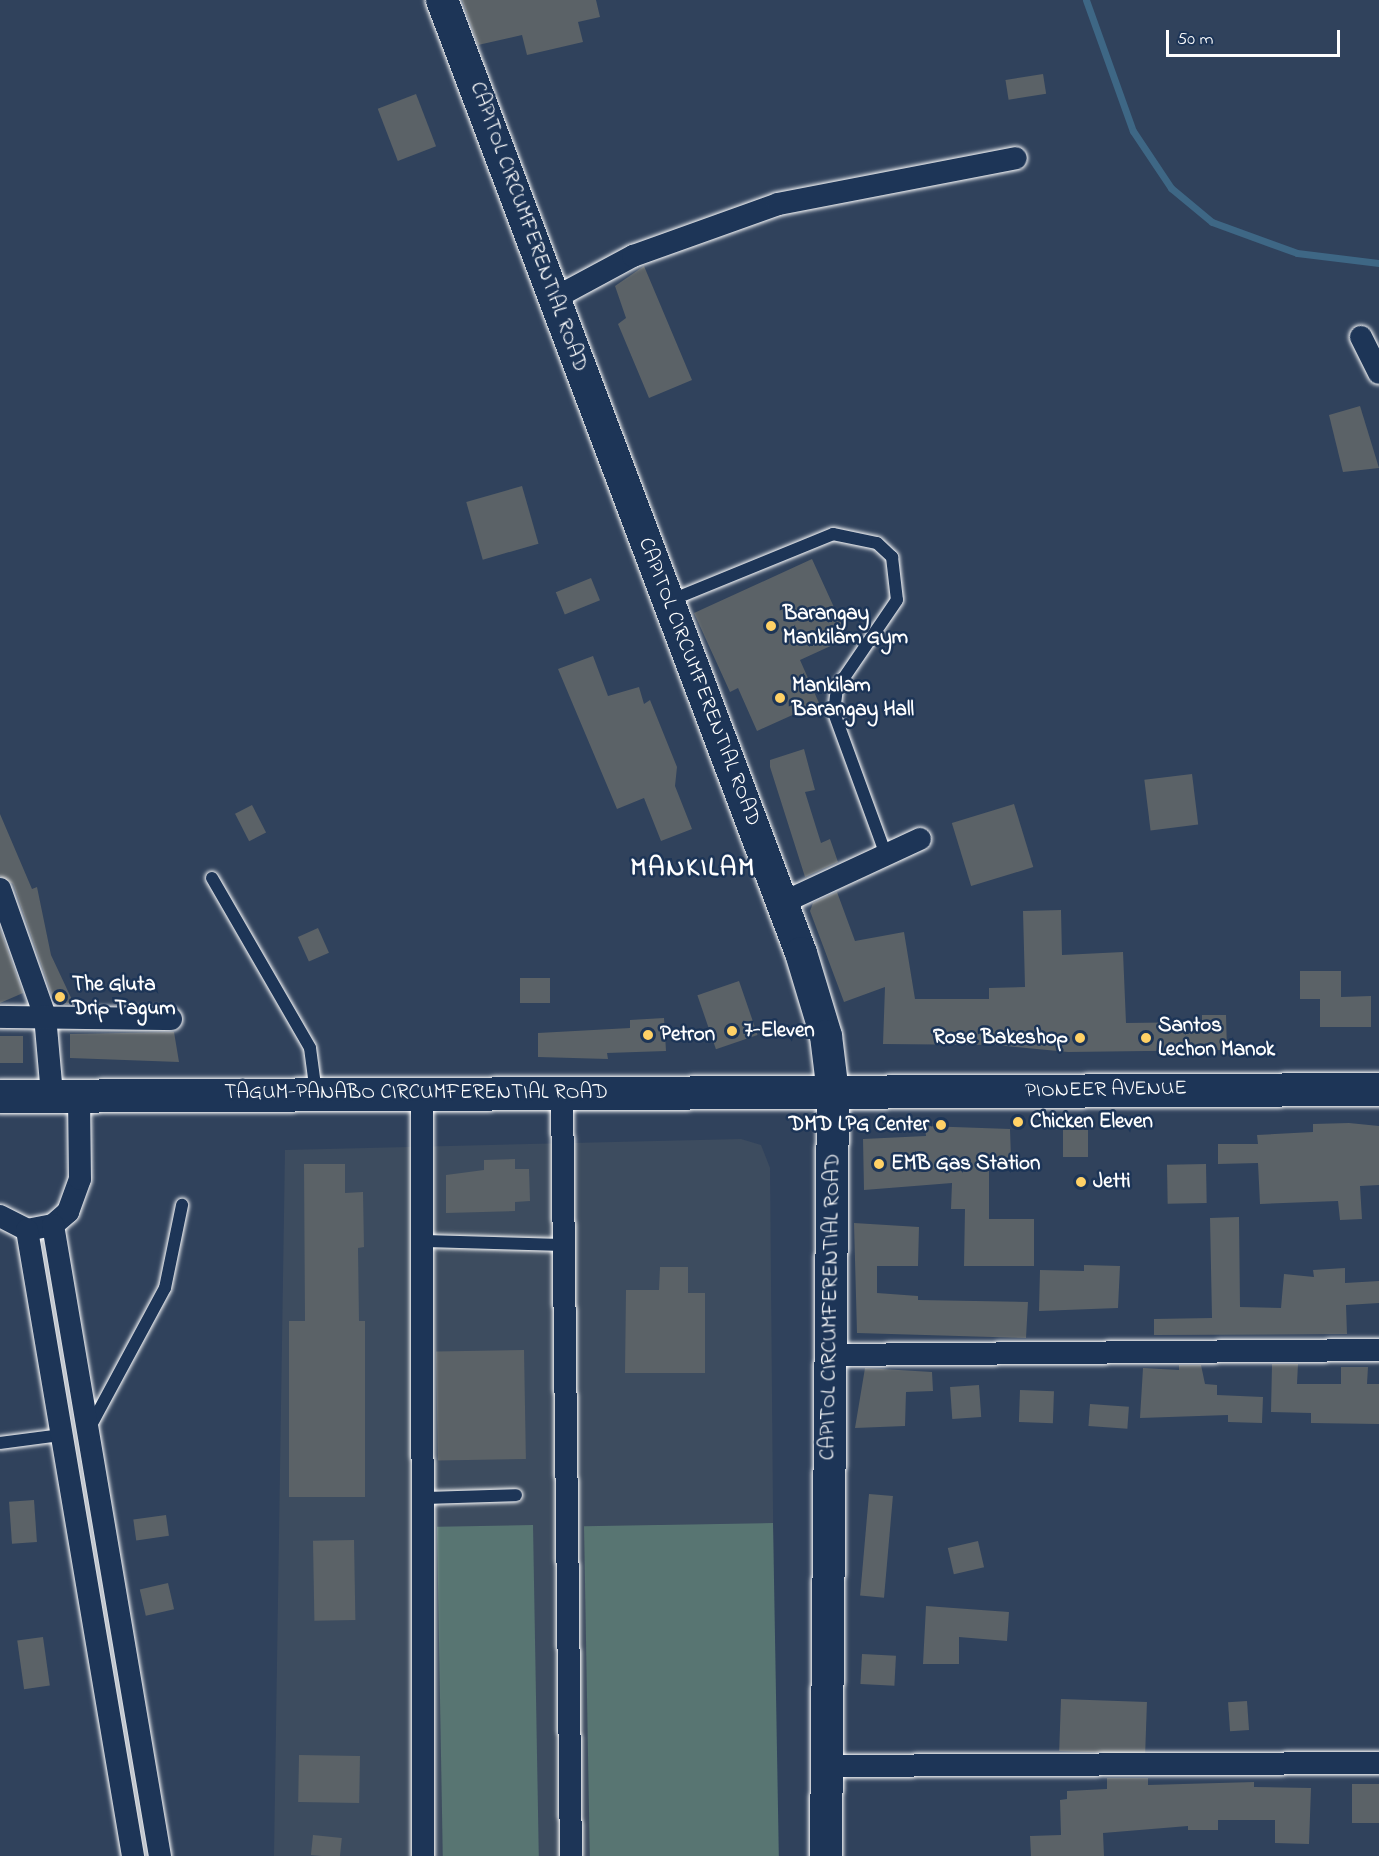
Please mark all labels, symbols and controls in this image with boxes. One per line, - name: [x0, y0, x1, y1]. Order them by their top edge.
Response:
- scale bar: [1169, 18, 1343, 56]
- text: 50 m: [1177, 27, 1214, 53]
- street label: CAPITOL CIRCUMFERENTIAL ROAD: [464, 79, 592, 375]
- street label: CAPITOL CIRCUMFERENTIAL ROAD: [632, 534, 766, 830]
- place label: Barangay Mankilam Gym: [783, 601, 908, 651]
- marker: Barangay Mankilam Gym: [764, 619, 778, 633]
- place label: Mankilam Barangay Hall: [792, 673, 914, 723]
- marker: Mankilam Barangay Hall: [773, 691, 787, 705]
- district label: MANKILAM: [630, 853, 756, 885]
- place label: The Gluta Drip Tagum: [72, 972, 175, 1022]
- marker: The Gluta Drip Tagum: [53, 990, 67, 1004]
- place label: Santos Lechon Manok: [1158, 1013, 1275, 1063]
- place label: 7-Eleven: [744, 1018, 815, 1044]
- place label: Petron: [660, 1022, 715, 1048]
- marker: 7-Eleven: [725, 1024, 739, 1038]
- place label: Rose Bakeshop: [933, 1025, 1068, 1051]
- marker: Petron: [641, 1028, 655, 1042]
- marker: Rose Bakeshop: [1073, 1031, 1087, 1045]
- marker: Santos Lechon Manok: [1139, 1031, 1153, 1045]
- street label: PIONEER AVENUE: [1025, 1076, 1187, 1104]
- street label: TAGUM-PANABO CIRCUMFERENTIAL ROAD: [224, 1080, 608, 1106]
- place label: Chicken Eleven: [1030, 1109, 1153, 1135]
- place label: DMD LPG Center: [789, 1112, 929, 1138]
- marker: Chicken Eleven: [1011, 1115, 1025, 1129]
- marker: DMD LPG Center: [934, 1118, 948, 1132]
- place label: EMB Gas Station: [891, 1151, 1040, 1177]
- street label: CAPITOL CIRCUMFERENTIAL ROAD: [816, 1153, 846, 1461]
- marker: EMB Gas Station: [872, 1157, 886, 1171]
- place label: Jetti: [1093, 1169, 1131, 1195]
- marker: Jetti: [1074, 1175, 1088, 1189]

